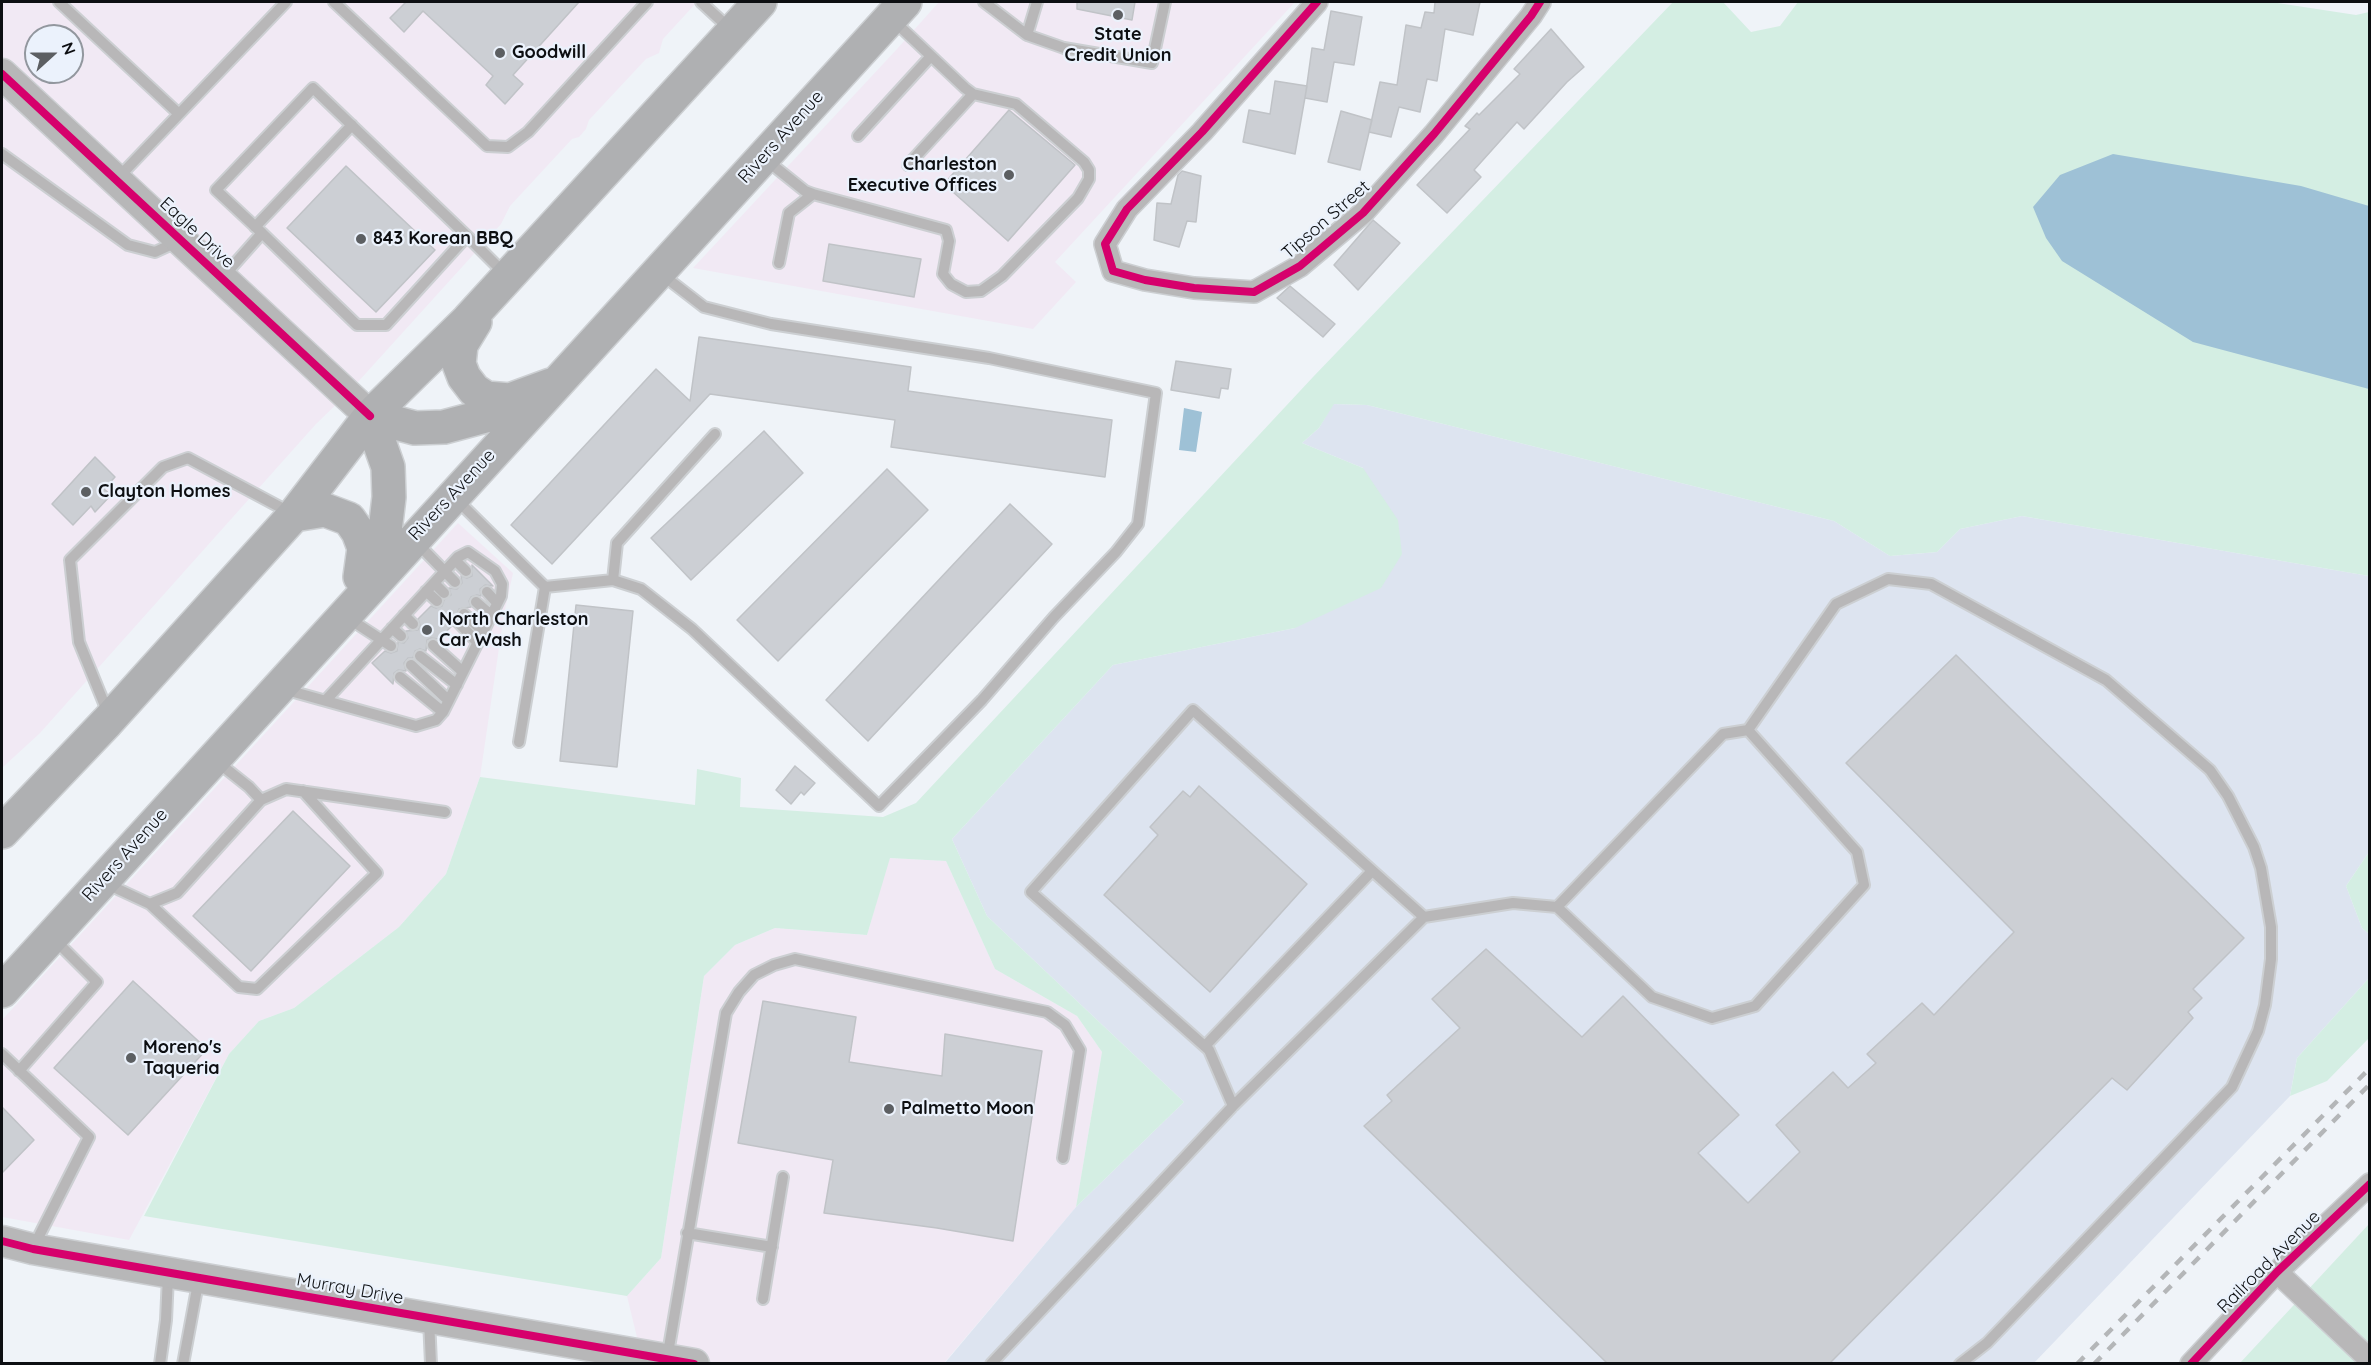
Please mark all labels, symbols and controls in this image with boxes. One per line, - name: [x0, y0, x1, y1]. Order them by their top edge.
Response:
- marker: State Credit Union: [1111, 8, 1125, 22]
- north arrow: [24, 24, 84, 84]
- place label: State Credit Union: [1065, 24, 1171, 66]
- text: N: [57, 39, 80, 57]
- place label: Goodwill: [512, 42, 586, 64]
- marker: Goodwill: [493, 46, 507, 60]
- street label: Rivers Avenue: [734, 86, 828, 188]
- place label: Charleston Executive Offices: [848, 154, 997, 196]
- marker: Charleston Executive Offices: [1002, 168, 1016, 182]
- street label: Tipson Street: [1278, 176, 1374, 264]
- street label: Eagle Drive: [155, 193, 239, 273]
- place label: 843 Korean BBQ: [373, 228, 513, 250]
- marker: 843 Korean BBQ: [354, 232, 368, 246]
- street label: Rivers Avenue: [404, 445, 500, 545]
- place label: Clayton Homes: [98, 481, 230, 503]
- marker: Clayton Homes: [79, 485, 93, 499]
- place label: North Charleston Car Wash: [439, 609, 588, 652]
- marker: North Charleston Car Wash: [420, 623, 434, 637]
- street label: Rivers Avenue: [78, 804, 172, 906]
- place label: Moreno's Taqueria: [143, 1037, 221, 1080]
- marker: Moreno's Taqueria: [124, 1051, 138, 1065]
- place label: Palmetto Moon: [901, 1098, 1034, 1120]
- marker: Palmetto Moon: [882, 1102, 896, 1116]
- street label: Railroad Avenue: [2213, 1206, 2325, 1318]
- street label: Murray Drive: [295, 1269, 405, 1309]

